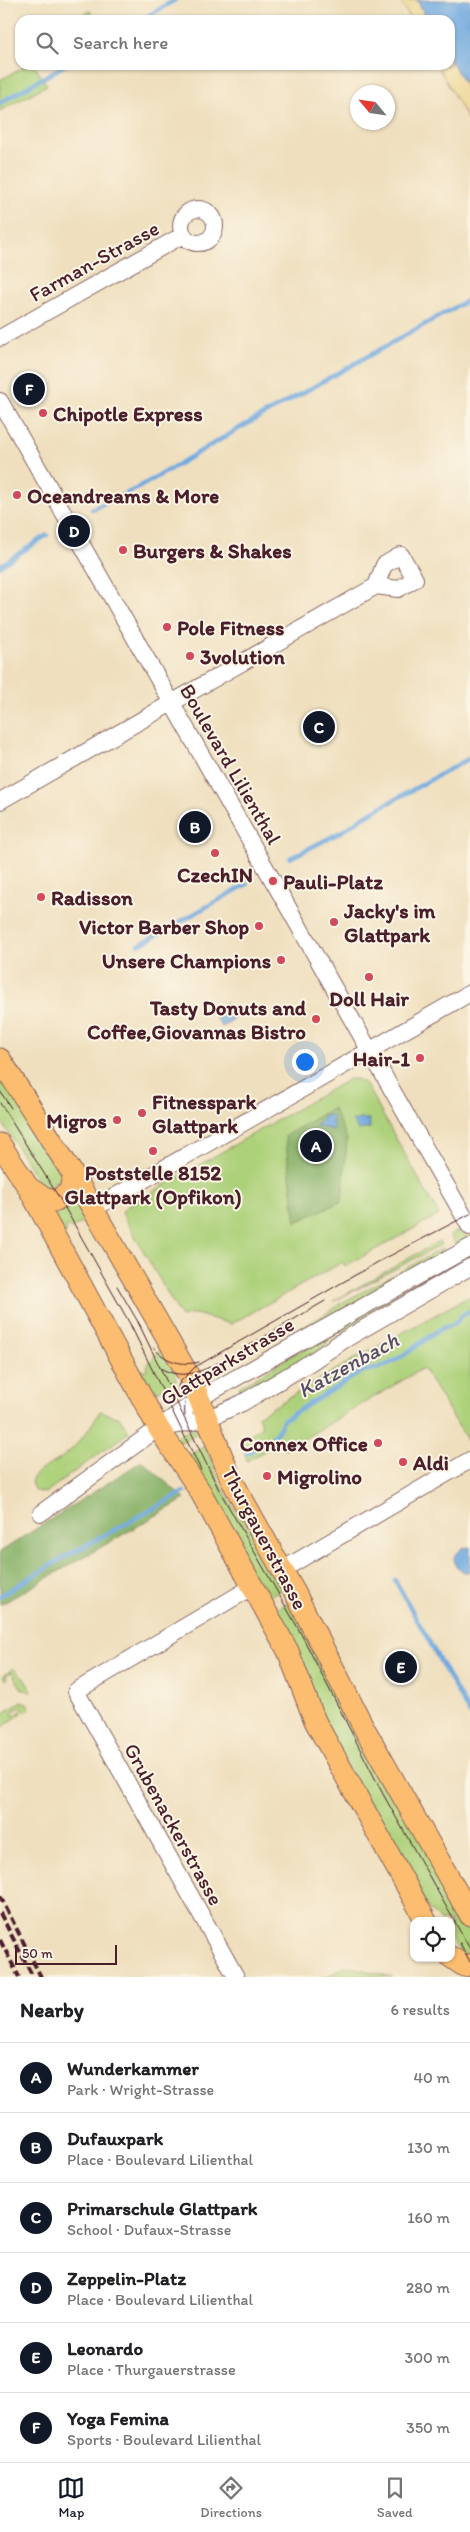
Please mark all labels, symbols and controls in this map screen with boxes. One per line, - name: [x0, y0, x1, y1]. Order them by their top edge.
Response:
- search box: [15, 15, 455, 70]
- icon: search: [33, 29, 61, 57]
- text: Search here: [73, 31, 168, 54]
- north arrow: [350, 85, 395, 130]
- street label: Farman-Strasse: [25, 215, 163, 307]
- pin: F: [13, 370, 45, 408]
- place label: Chipotle Express: [53, 401, 203, 427]
- marker: Chipotle Express: [37, 407, 49, 419]
- place label: Oceandreams & More: [27, 483, 219, 508]
- marker: Oceandreams & More: [11, 489, 23, 501]
- pin: D: [58, 512, 90, 550]
- place label: Burgers & Shakes: [133, 538, 292, 564]
- marker: Burgers & Shakes: [117, 544, 129, 556]
- place label: Pole Fitness: [177, 615, 284, 640]
- marker: Pole Fitness: [161, 621, 173, 633]
- place label: 3volution: [200, 644, 285, 669]
- marker: 3volution: [184, 650, 196, 662]
- street label: Boulevard Lilienthal: [175, 679, 287, 849]
- pin: C: [303, 708, 335, 746]
- pin: B: [179, 808, 211, 846]
- marker: CzechIN: [209, 847, 221, 859]
- place label: CzechIN: [177, 862, 253, 887]
- place label: Pauli-Platz: [283, 869, 383, 894]
- marker: Pauli-Platz: [267, 875, 279, 887]
- place label: Radisson: [51, 885, 133, 910]
- marker: Radisson: [35, 891, 47, 903]
- place label: Jacky's im Glattpark: [343, 898, 437, 948]
- place label: Victor Barber Shop: [79, 914, 249, 940]
- marker: Jacky's im Glattpark: [328, 916, 340, 928]
- marker: Victor Barber Shop: [253, 920, 265, 932]
- place label: Unsere Champions: [102, 948, 271, 974]
- marker: Unsere Champions: [275, 954, 287, 966]
- marker: Doll Hair: [363, 971, 375, 983]
- place label: Doll Hair: [329, 986, 410, 1011]
- place label: Tasty Donuts and Coffee,Giovannas Bistro: [87, 995, 307, 1044]
- marker: Tasty Donuts and Coffee,Giovannas Bistro: [310, 1013, 322, 1025]
- place label: Hair-1: [353, 1046, 410, 1071]
- your location: [292, 1049, 318, 1075]
- marker: Hair-1: [414, 1052, 426, 1064]
- place label: Fitnesspark Glattpark: [152, 1089, 258, 1139]
- marker: Fitnesspark Glattpark: [136, 1107, 148, 1119]
- place label: Migros: [46, 1108, 107, 1134]
- marker: Migros: [111, 1114, 123, 1126]
- pin: A: [300, 1127, 332, 1165]
- marker: Poststelle 8152 Glattpark (Opfikon): [147, 1145, 159, 1157]
- place label: Poststelle 8152 Glattpark (Opfikon): [64, 1160, 242, 1210]
- street label: Glattparkstrasse: [156, 1311, 298, 1411]
- water label: Katzenbach: [293, 1326, 403, 1404]
- place label: Connex Office: [240, 1431, 368, 1456]
- marker: Connex Office: [372, 1437, 384, 1449]
- place label: Aldi: [412, 1450, 449, 1475]
- marker: Aldi: [397, 1456, 409, 1468]
- street label: Thurgauerstrasse: [217, 1462, 313, 1614]
- place label: Migrolino: [277, 1464, 362, 1490]
- marker: Migrolino: [261, 1470, 273, 1482]
- pin: E: [385, 1648, 417, 1686]
- street label: Grubenackerstrasse: [119, 1738, 229, 1910]
- map controls: [410, 1917, 455, 1962]
- button: locate: [410, 1917, 455, 1962]
- scale bar: [15, 1942, 118, 1965]
- text: 50 m: [22, 1945, 53, 1962]
- text: Nearby: [20, 1997, 84, 2022]
- text: 6 results: [390, 2000, 450, 2019]
- text: Wunderkammer: [67, 2057, 199, 2080]
- text: A: [31, 2068, 41, 2087]
- text: 40 m: [413, 2068, 450, 2087]
- text: Park · Wright-Strasse: [67, 2080, 214, 2099]
- text: Dufauxpark: [67, 2127, 163, 2150]
- text: B: [31, 2138, 41, 2157]
- text: 130 m: [407, 2138, 450, 2157]
- text: Place · Boulevard Lilienthal: [67, 2150, 253, 2169]
- text: Primarschule Glattpark: [67, 2197, 257, 2220]
- text: C: [31, 2208, 41, 2227]
- text: 160 m: [407, 2208, 450, 2227]
- text: School · Dufaux-Strasse: [67, 2220, 231, 2239]
- text: Zeppelin-Platz: [67, 2267, 186, 2290]
- text: D: [31, 2278, 41, 2297]
- text: 280 m: [406, 2278, 450, 2297]
- text: Place · Boulevard Lilienthal: [67, 2290, 253, 2309]
- text: Leonardo: [67, 2337, 143, 2360]
- text: E: [32, 2348, 40, 2367]
- text: 300 m: [405, 2348, 450, 2367]
- text: Place · Thurgauerstrasse: [67, 2360, 236, 2379]
- text: Yoga Femina: [67, 2407, 169, 2430]
- text: F: [32, 2418, 40, 2437]
- text: 350 m: [406, 2418, 450, 2437]
- text: Sports · Boulevard Lilienthal: [67, 2430, 261, 2449]
- tab: Map: [57, 2474, 85, 2521]
- tab: Directions: [200, 2474, 262, 2521]
- tab: Saved: [377, 2474, 413, 2521]

